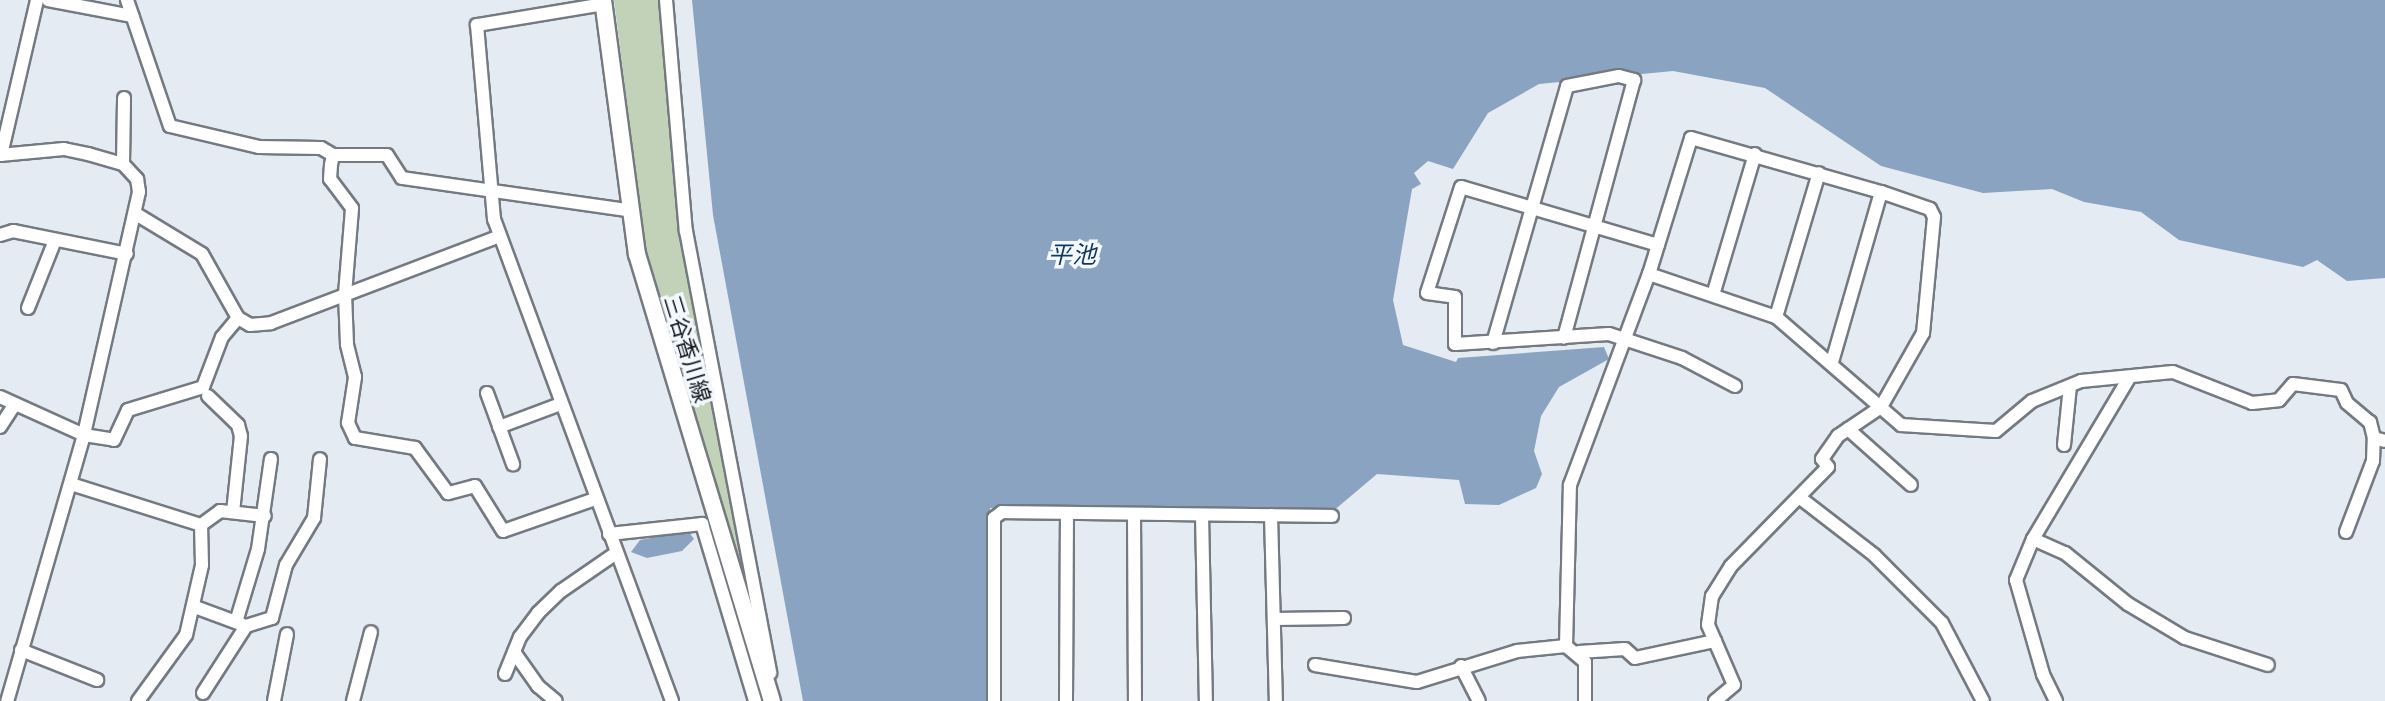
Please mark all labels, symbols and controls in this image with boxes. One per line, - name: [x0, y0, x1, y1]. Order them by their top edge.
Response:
- water label: 平池: [1048, 241, 1096, 269]
- street label: 三谷香川線: [658, 293, 716, 405]

